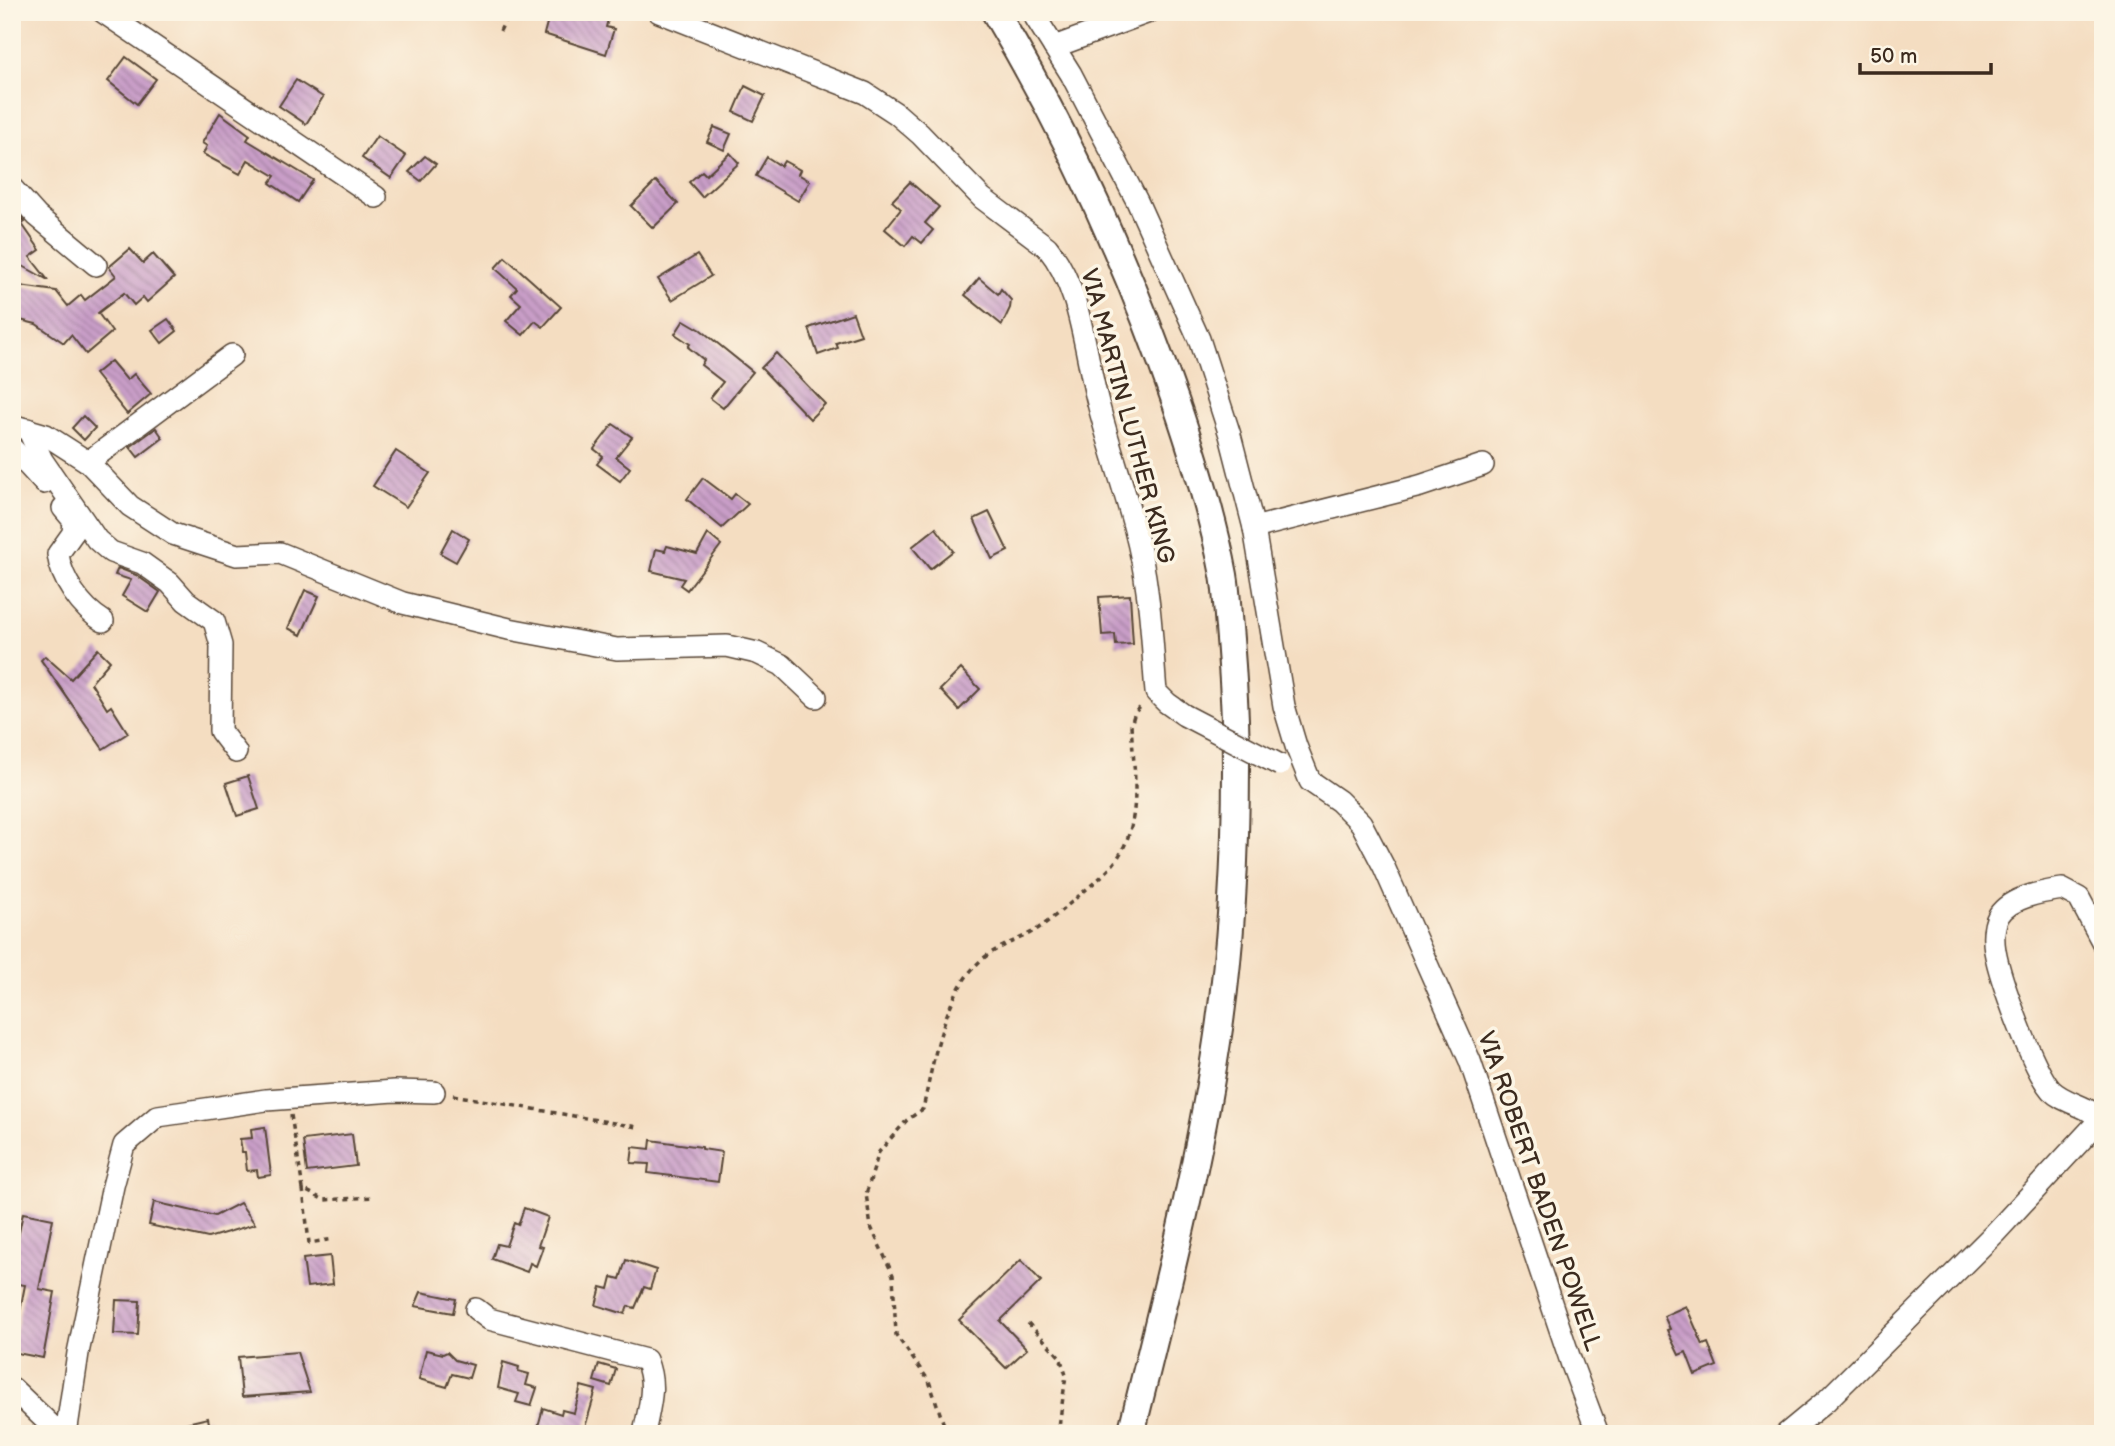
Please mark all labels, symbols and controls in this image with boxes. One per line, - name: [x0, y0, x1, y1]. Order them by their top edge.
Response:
- scale bar: [1860, 32, 1991, 76]
- text: 50 m: [1870, 44, 1917, 69]
- street label: VIA MARTIN LUTHER KING: [1074, 266, 1181, 567]
- street label: VIA ROBERT BADEN POWELL: [1471, 1028, 1608, 1355]

